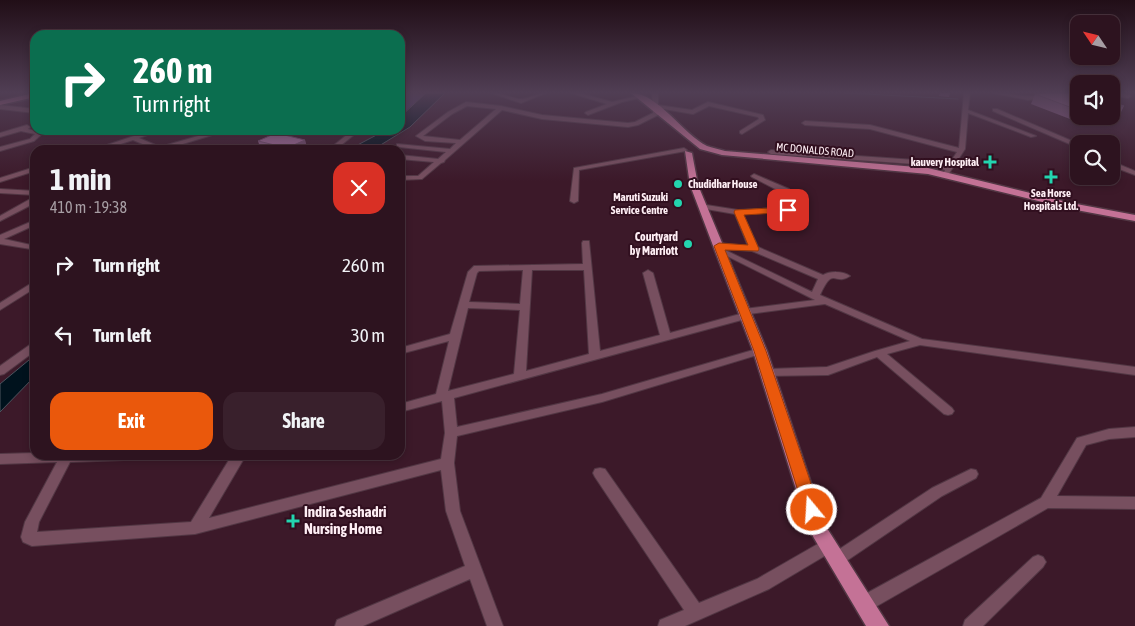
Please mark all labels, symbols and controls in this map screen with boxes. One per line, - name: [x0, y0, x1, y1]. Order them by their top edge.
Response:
- north arrow: [1070, 15, 1120, 65]
- map controls: [1070, 15, 1120, 185]
- icon: right: [50, 50, 115, 115]
- text: 260 m: [133, 50, 212, 90]
- button: sound: [1070, 75, 1120, 125]
- text: Turn right: [133, 91, 210, 117]
- button: search: [1070, 135, 1120, 185]
- street label: MC DONALDS ROAD: [776, 141, 854, 159]
- marker: kauvery Hospital: [983, 155, 997, 169]
- place label: kauvery Hospital: [911, 156, 980, 168]
- text: 1 min: [50, 162, 111, 196]
- button: close: [333, 162, 385, 214]
- marker: Sea Horse Hospitals Ltd.: [1044, 170, 1058, 184]
- marker: Chudidhar House: [672, 178, 684, 190]
- place label: Chudidhar House: [688, 178, 758, 190]
- place label: Sea Horse Hospitals Ltd.: [1024, 187, 1078, 212]
- pin: [767, 189, 809, 231]
- place label: Maruti Suzuki Service Centre: [611, 191, 668, 216]
- icon: arrive: [774, 196, 802, 224]
- marker: Maruti Suzuki Service Centre: [672, 197, 684, 209]
- text: 410 m · 19:38: [50, 198, 127, 216]
- place label: Courtyard by Marriott: [630, 230, 679, 258]
- marker: Courtyard by Marriott: [682, 238, 694, 250]
- icon: right: [50, 251, 78, 279]
- text: Turn right: [93, 254, 160, 276]
- text: 260 m: [342, 254, 385, 276]
- icon: left: [50, 321, 78, 349]
- text: Turn left: [93, 324, 151, 346]
- text: 30 m: [351, 324, 385, 346]
- button: Exit: [50, 392, 213, 450]
- button: Share: [223, 392, 385, 450]
- position arrow: [785, 483, 837, 535]
- place label: Indira Seshadri Nursing Home: [304, 503, 386, 537]
- marker: Indira Seshadri Nursing Home: [286, 514, 300, 528]

